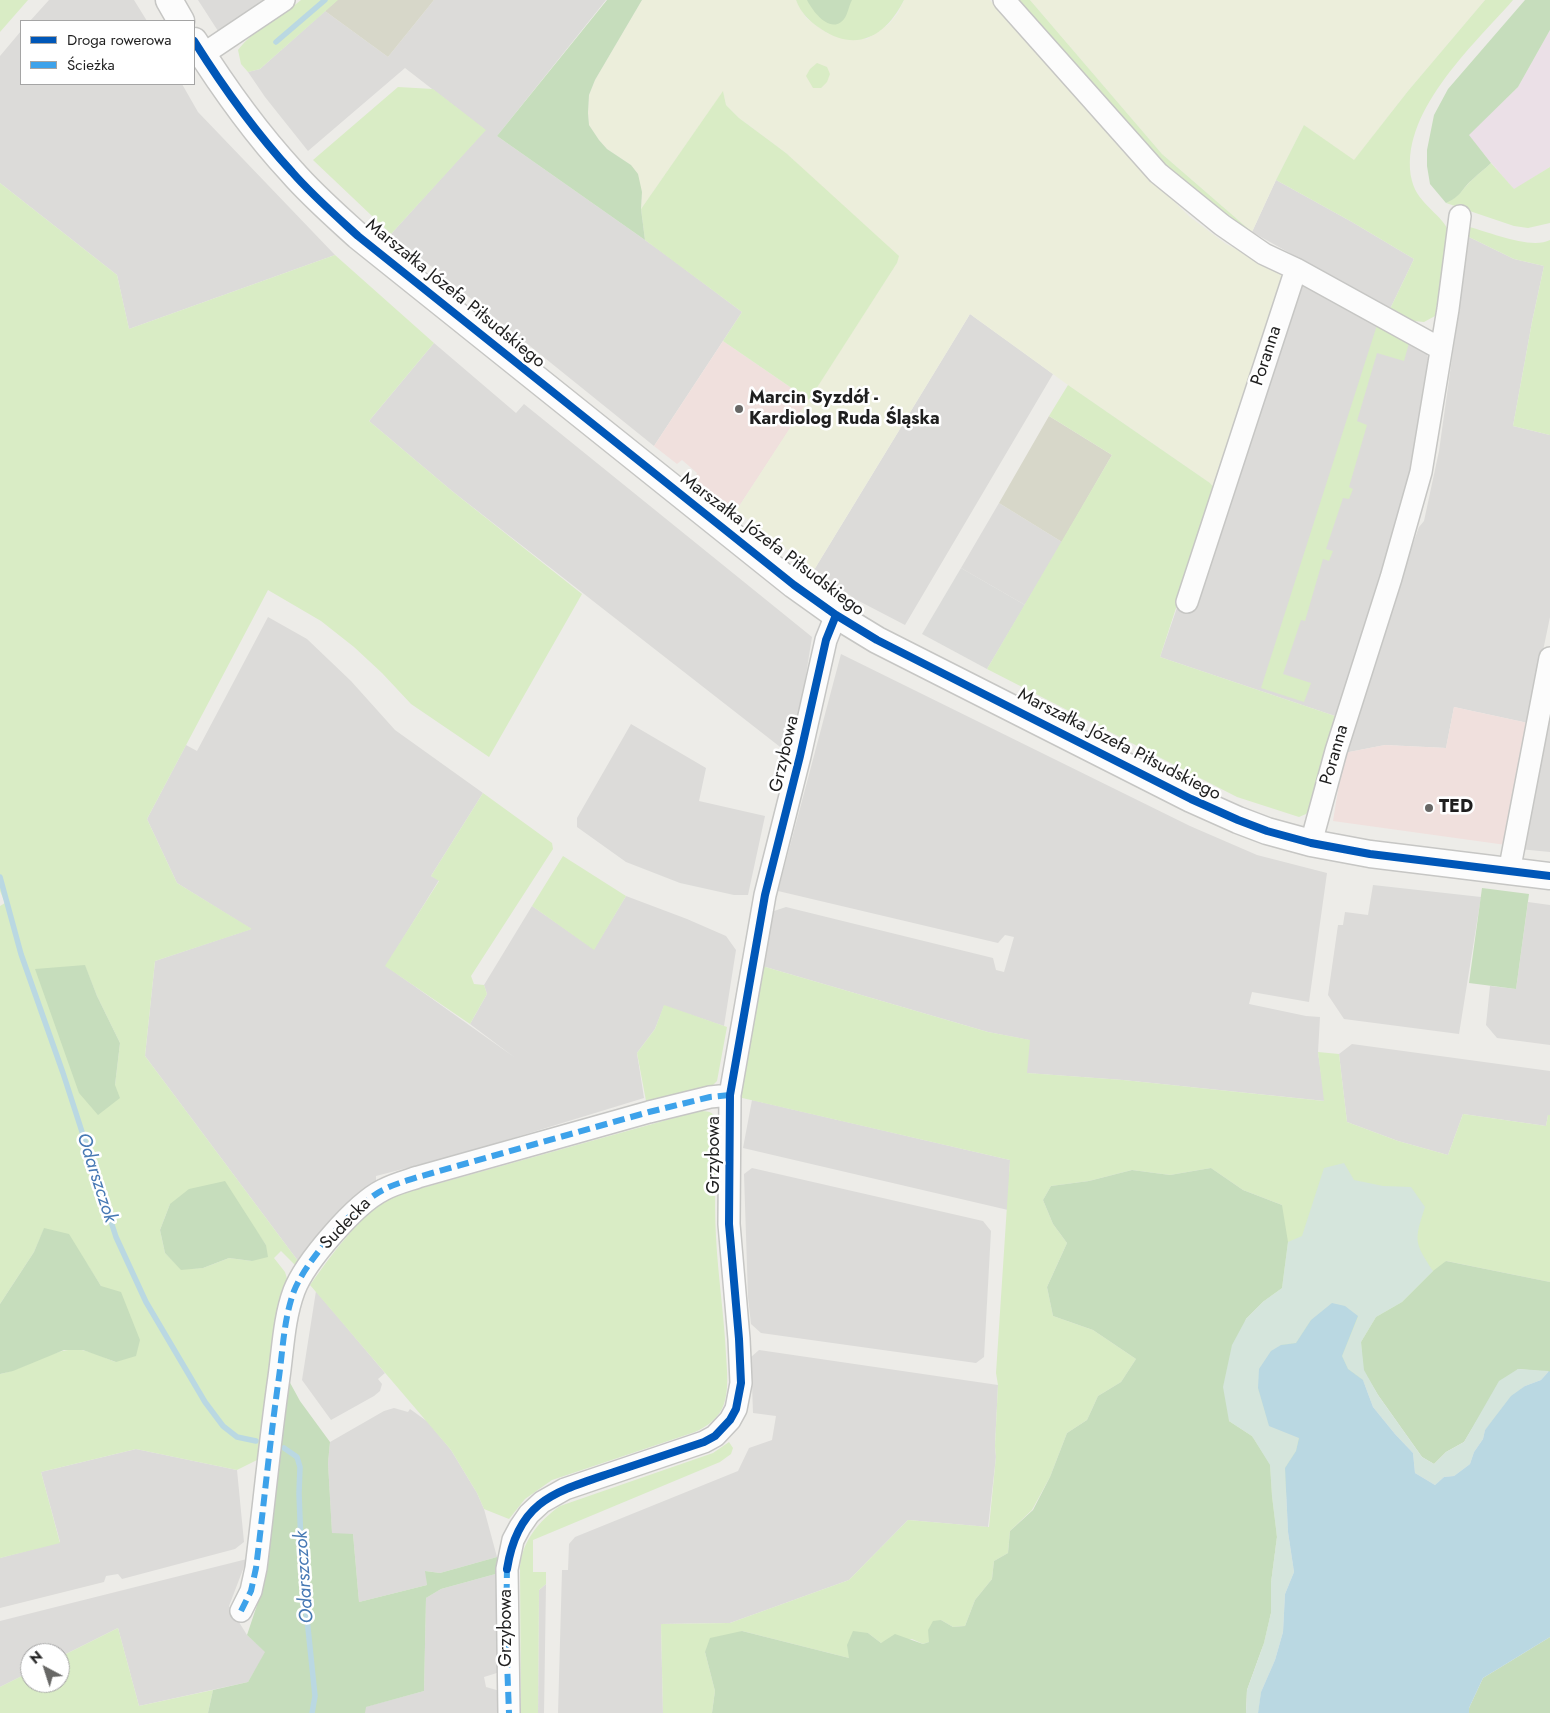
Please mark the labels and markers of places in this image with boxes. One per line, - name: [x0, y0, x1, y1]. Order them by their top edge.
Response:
- place label: Marcin Syzdół - Kardiolog Ruda Śląska: [749, 388, 940, 430]
- marker: Marcin Syzdół - Kardiolog Ruda Śląska: [733, 403, 745, 415]
- place label: TED: [1439, 797, 1473, 819]
- marker: TED: [1423, 802, 1435, 814]

